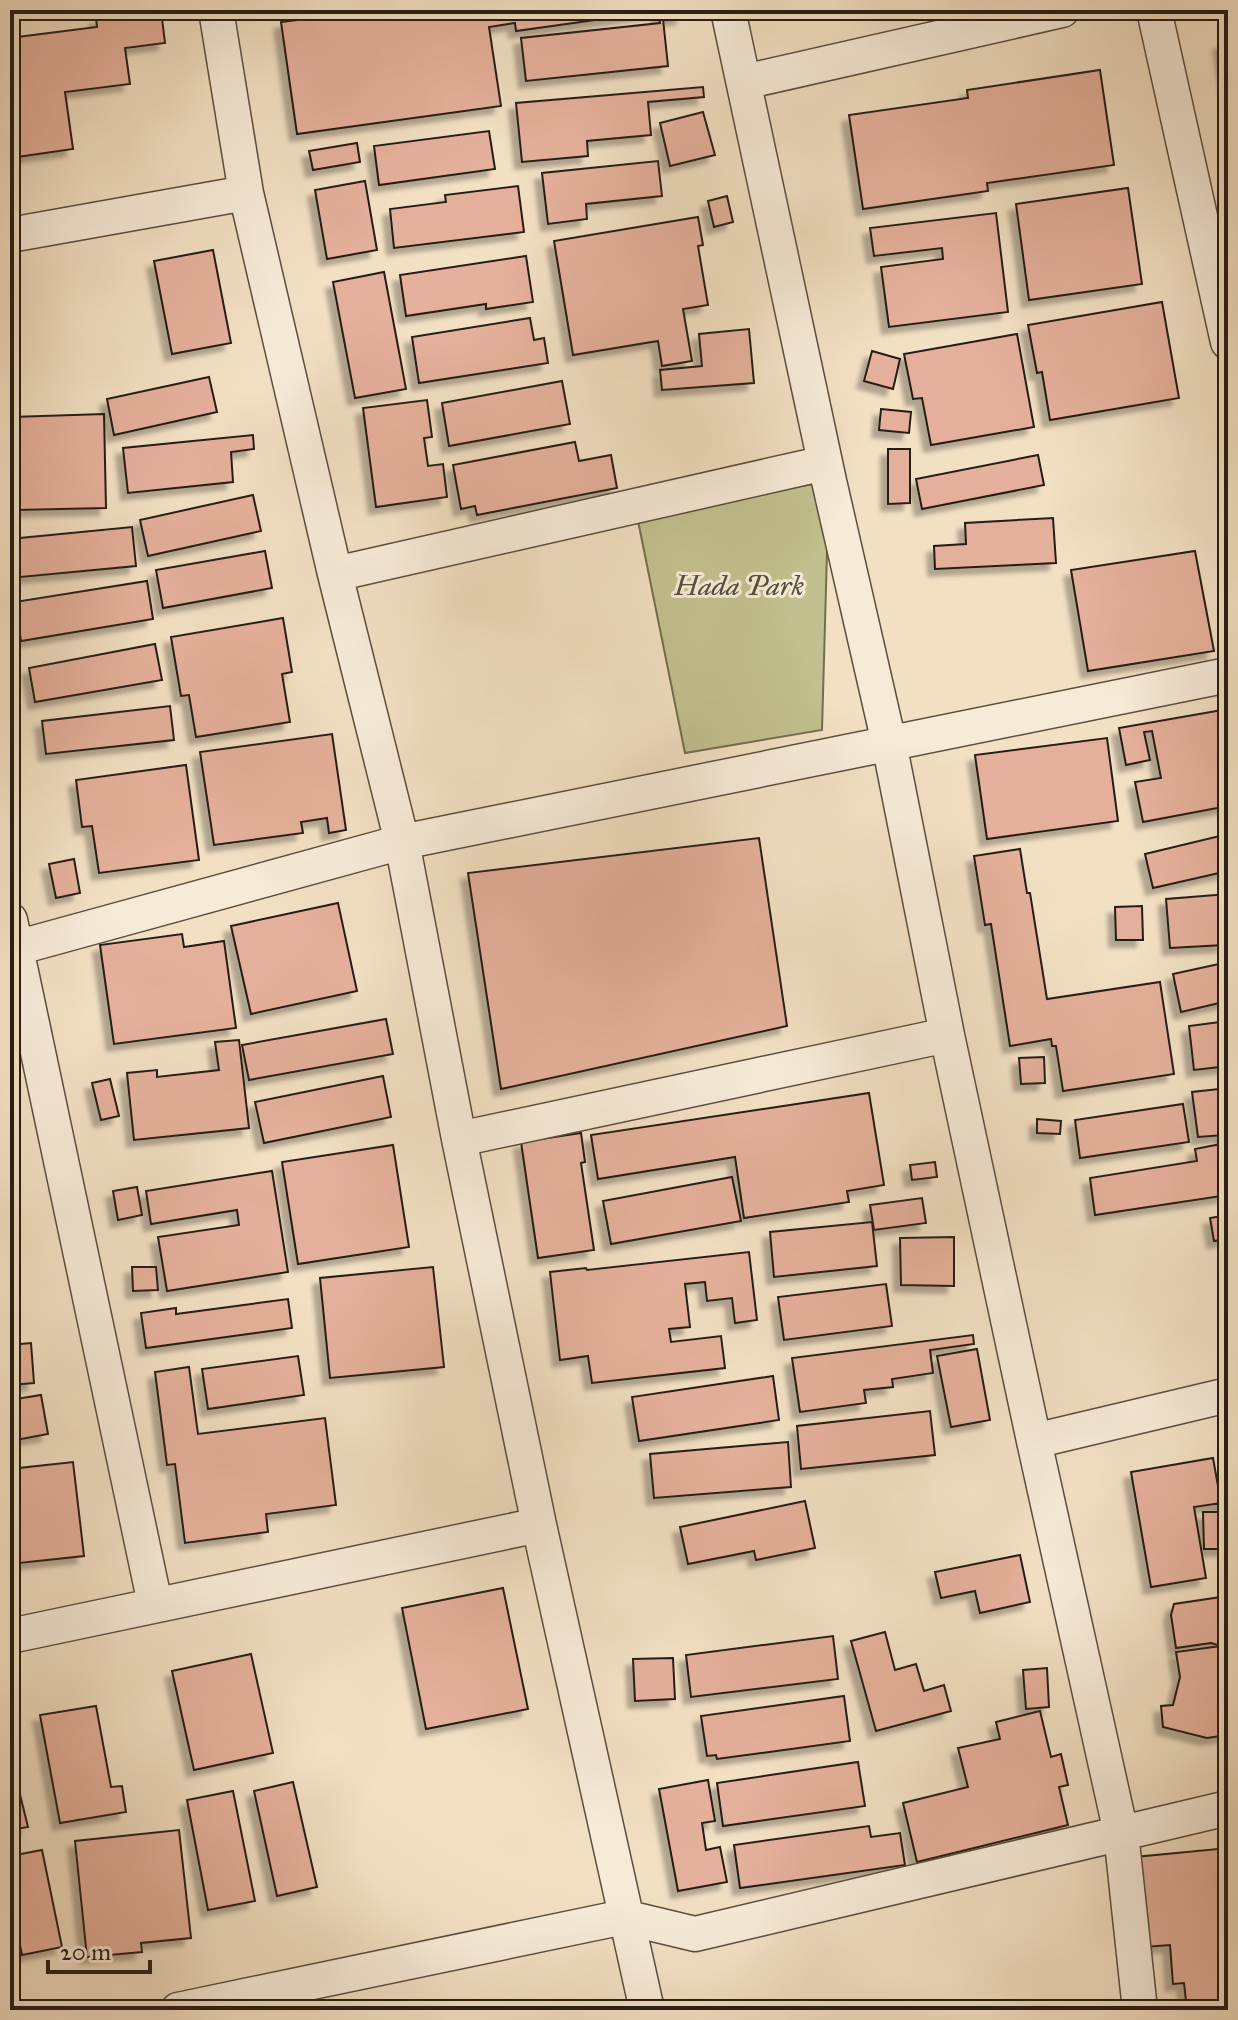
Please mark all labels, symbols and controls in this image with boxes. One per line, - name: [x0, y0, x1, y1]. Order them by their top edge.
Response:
- park label: Hada Park: [673, 568, 805, 603]
- scale bar: [48, 1924, 150, 1974]
- text: 20 m: [60, 1937, 111, 1967]

